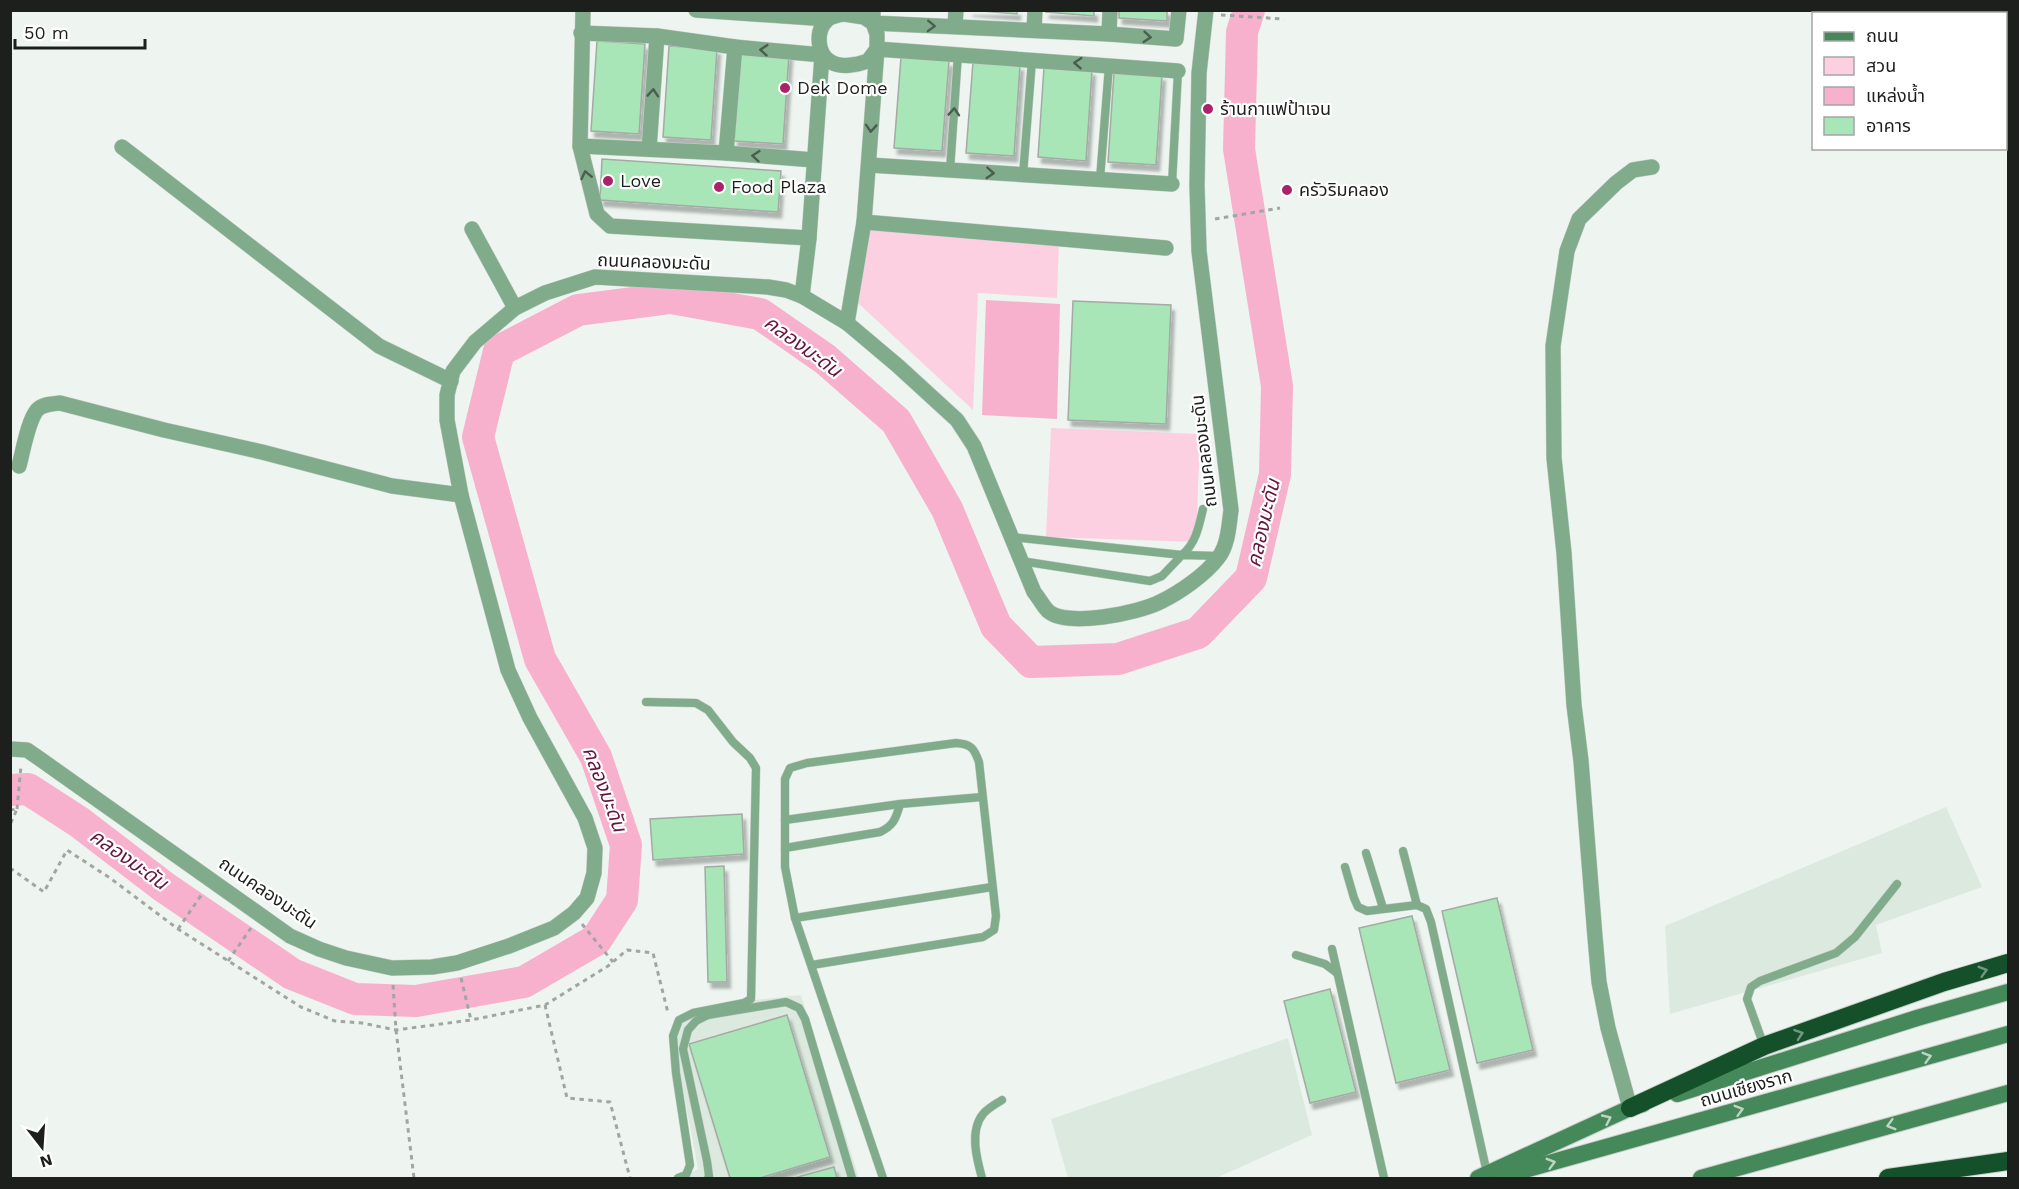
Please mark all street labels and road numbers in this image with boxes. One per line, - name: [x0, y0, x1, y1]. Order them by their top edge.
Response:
- street label: ถนนคลองมะดัน: [597, 249, 711, 274]
- street label: ถนนคลองมะดัน: [1186, 393, 1221, 509]
- street label: ถนนคลองมะดัน: [215, 852, 321, 933]
- street label: ถนนเชียงราก: [1697, 1064, 1794, 1111]

